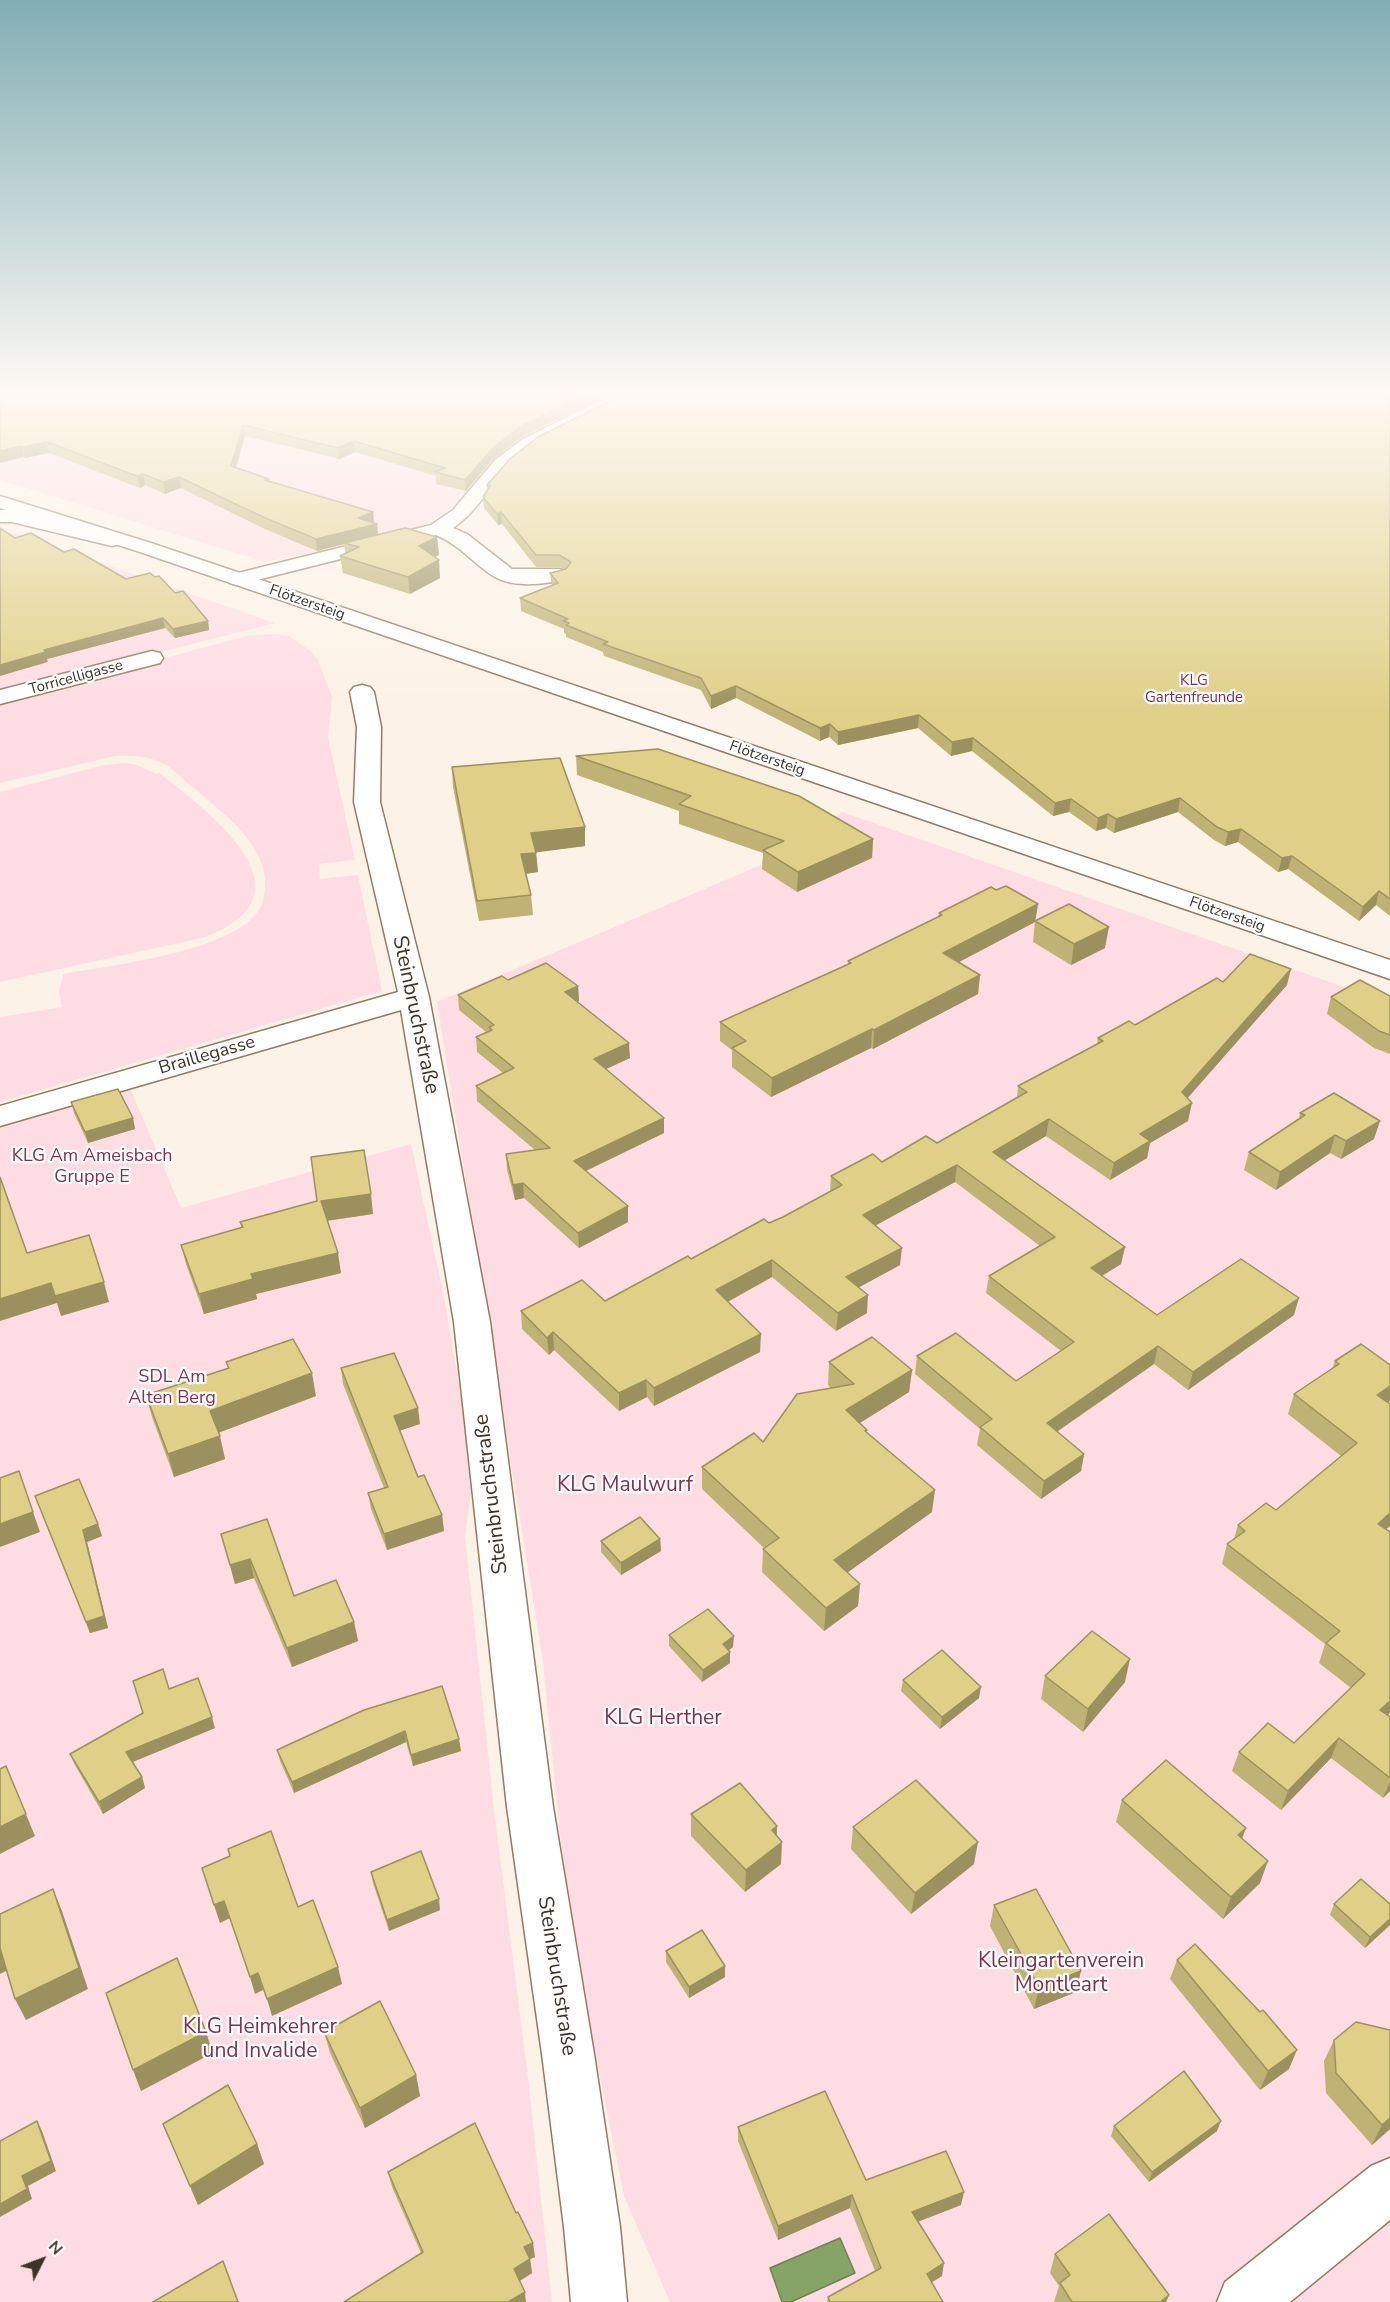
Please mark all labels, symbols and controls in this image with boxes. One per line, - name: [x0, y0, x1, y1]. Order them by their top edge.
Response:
- street label: Flötzersteig: [267, 582, 347, 624]
- street label: Torricelligasse: [27, 657, 125, 699]
- park label: KLG Gartenfreunde: [1145, 672, 1243, 707]
- street label: Flötzersteig: [727, 738, 807, 780]
- street label: Flötzersteig: [1187, 894, 1267, 936]
- street label: Steinbruchstraße: [386, 934, 444, 1096]
- street label: Braillegasse: [156, 1032, 258, 1080]
- park label: KLG Am Ameisbach Gruppe E: [12, 1146, 172, 1188]
- park label: SDL Am Alten Berg: [128, 1367, 216, 1410]
- street label: Steinbruchstraße: [470, 1412, 514, 1576]
- park label: KLG Maulwurf: [557, 1473, 693, 1499]
- park label: KLG Herther: [604, 1706, 722, 1732]
- street label: Steinbruchstraße: [531, 1894, 581, 2058]
- park label: Kleingartenverein Montleart: [978, 1949, 1144, 1999]
- park label: KLG Heimkehrer und Invalide: [183, 2015, 337, 2065]
- north arrow: [12, 2230, 72, 2290]
- text: N: [43, 2236, 68, 2260]

